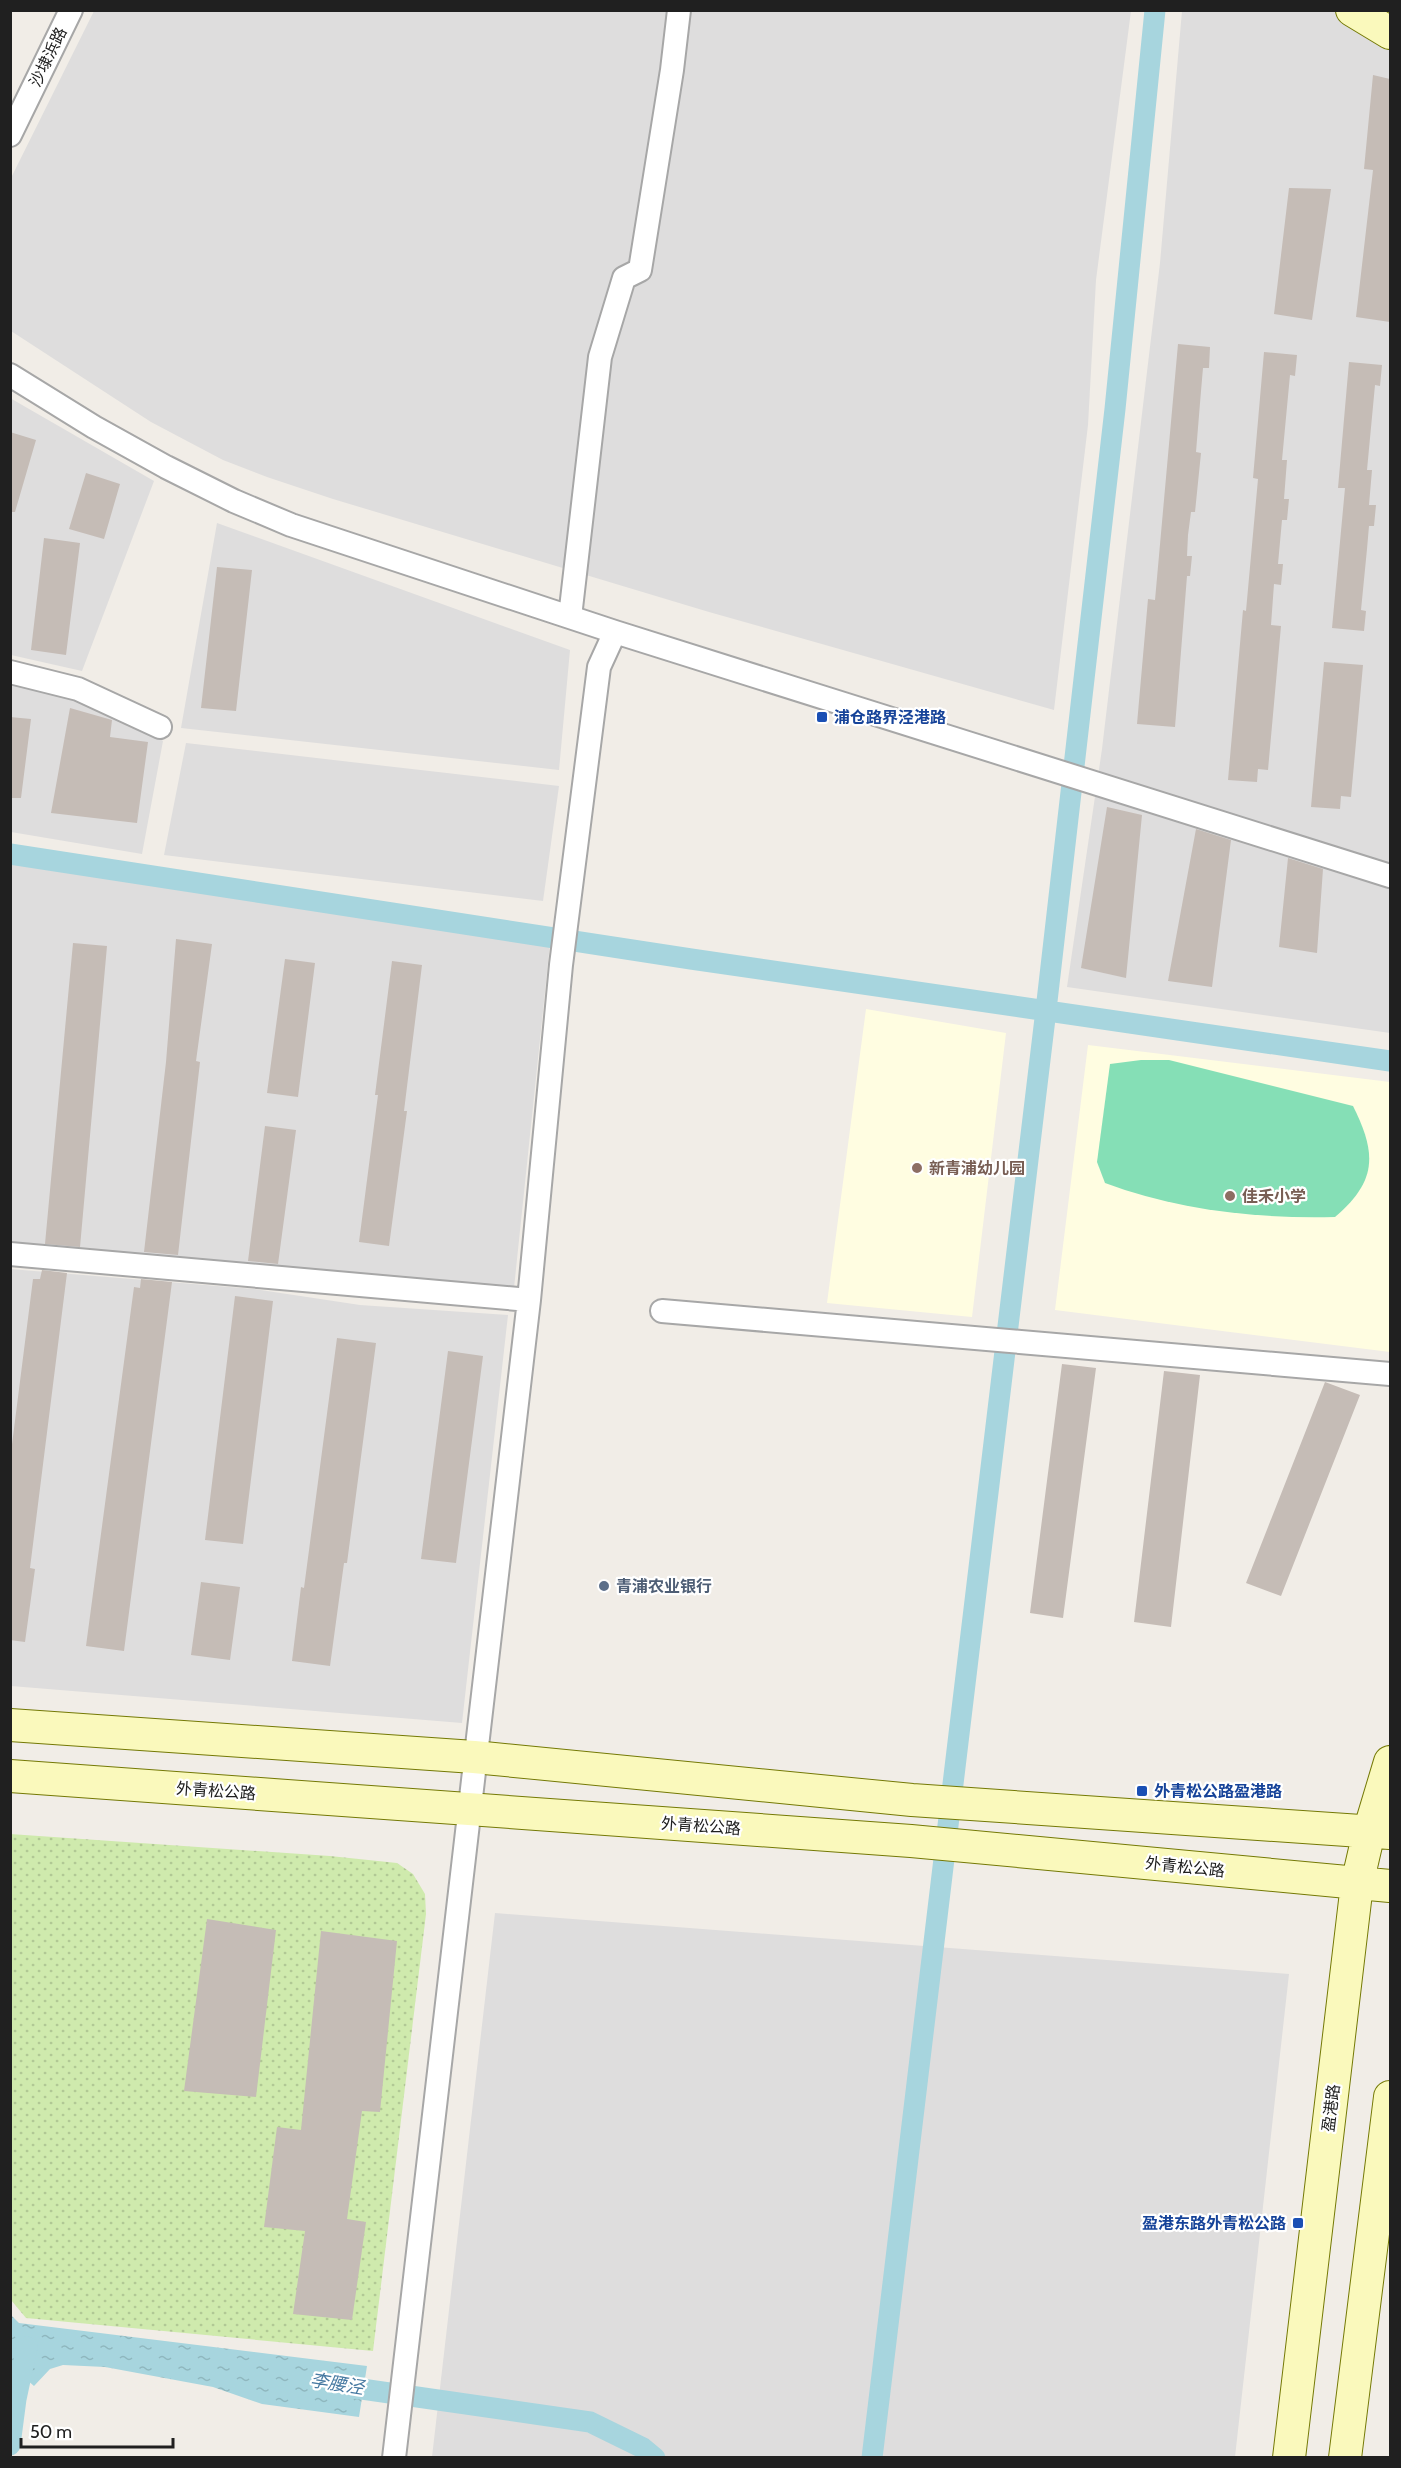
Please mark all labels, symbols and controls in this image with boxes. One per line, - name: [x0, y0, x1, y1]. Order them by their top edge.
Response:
- street label: 沙埭浜路: [25, 24, 71, 90]
- place label: 浦仓路界泾港路: [834, 708, 946, 727]
- marker: 浦仓路界泾港路: [815, 710, 829, 724]
- place label: 新青浦幼儿园: [929, 1159, 1025, 1178]
- marker: 新青浦幼儿园: [910, 1161, 924, 1175]
- place label: 佳禾小学: [1242, 1187, 1306, 1206]
- marker: 佳禾小学: [1223, 1189, 1237, 1203]
- place label: 青浦农业银行: [616, 1577, 712, 1596]
- marker: 青浦农业银行: [597, 1579, 611, 1593]
- street label: 外青松公路: [175, 1779, 257, 1803]
- place label: 外青松公路盈港路: [1154, 1782, 1282, 1801]
- marker: 外青松公路盈港路: [1135, 1784, 1149, 1798]
- street label: 外青松公路: [660, 1814, 742, 1838]
- street label: 外青松公路: [1144, 1853, 1226, 1881]
- street label: 盈港路: [1319, 2083, 1343, 2133]
- place label: 盈港东路外青松公路: [1142, 2214, 1286, 2233]
- marker: 盈港东路外青松公路: [1291, 2216, 1305, 2230]
- water label: 李腰泾: [309, 2369, 367, 2399]
- scale bar: [21, 2411, 172, 2449]
- text: 50 m: [30, 2421, 72, 2443]

